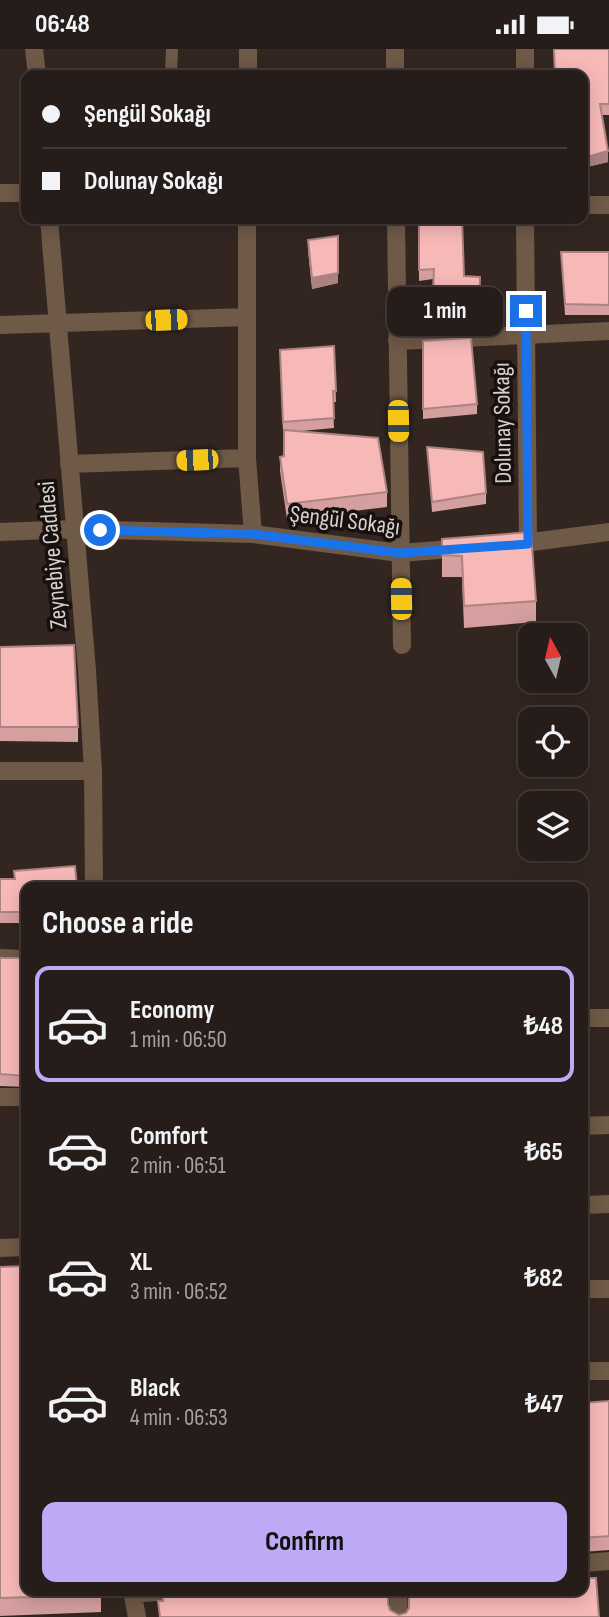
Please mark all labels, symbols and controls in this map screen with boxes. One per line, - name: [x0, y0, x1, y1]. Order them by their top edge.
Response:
- text: 06:48: [35, 9, 90, 40]
- text: Şengül Sokağı: [84, 99, 211, 130]
- text: Dolunay Sokağı: [84, 166, 223, 197]
- callout: 1 min: [386, 287, 502, 335]
- route end: [510, 295, 542, 327]
- text: 1 min: [424, 297, 466, 325]
- car: [145, 309, 188, 331]
- street label: Dolunay Sokağı: [487, 362, 518, 484]
- car: [388, 400, 409, 442]
- car: [176, 449, 219, 471]
- street label: Zeynebiye Caddesi: [32, 480, 73, 630]
- street label: Şengül Sokağı: [288, 499, 402, 542]
- route start: [84, 514, 116, 546]
- car: [391, 578, 412, 620]
- north arrow: [518, 623, 588, 693]
- map controls: [518, 623, 588, 861]
- button: locate: [518, 707, 588, 777]
- button: layers: [518, 791, 588, 861]
- text: Choose a ride: [42, 904, 194, 943]
- icon: car: [46, 993, 109, 1056]
- text: Economy: [130, 995, 214, 1026]
- text: ₺48: [524, 1011, 563, 1042]
- text: 1 min · 06:50: [130, 1026, 227, 1054]
- icon: car: [46, 1119, 109, 1182]
- text: Comfort: [130, 1121, 208, 1152]
- text: ₺65: [524, 1137, 563, 1168]
- text: 2 min · 06:51: [130, 1152, 226, 1180]
- icon: car: [46, 1245, 109, 1308]
- text: XL: [130, 1247, 152, 1278]
- text: ₺82: [524, 1263, 563, 1294]
- text: 3 min · 06:52: [130, 1278, 227, 1306]
- icon: car: [46, 1371, 109, 1434]
- text: Black: [130, 1373, 180, 1404]
- text: ₺47: [525, 1389, 563, 1420]
- text: 4 min · 06:53: [130, 1404, 228, 1432]
- button: Confirm: [42, 1502, 567, 1582]

